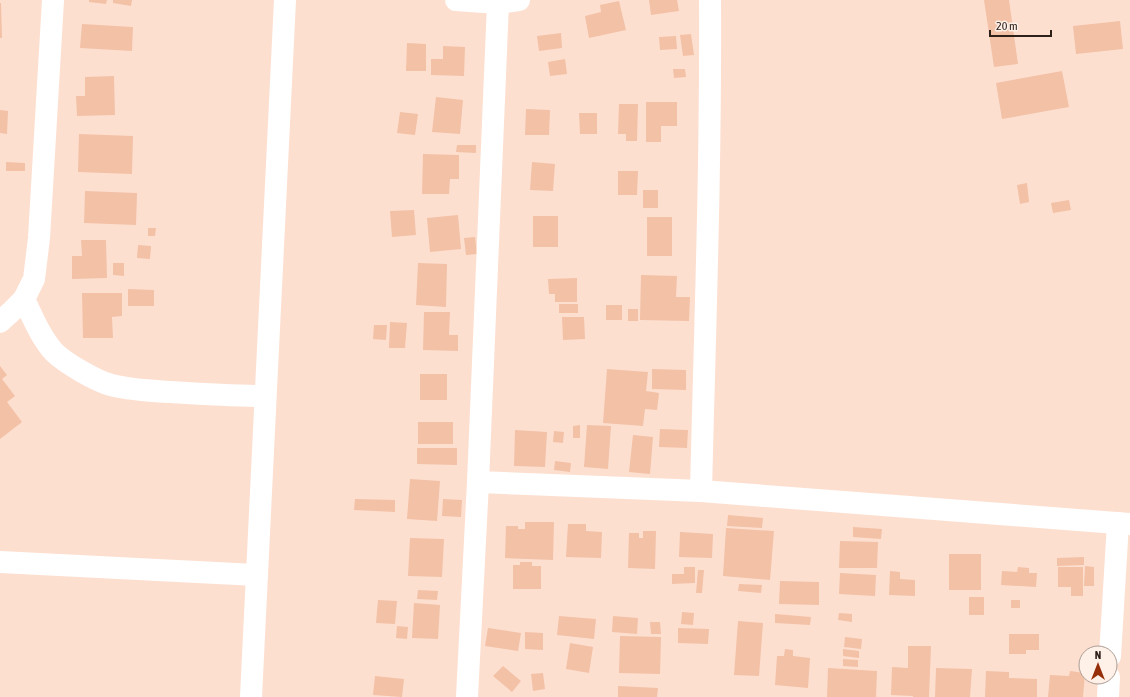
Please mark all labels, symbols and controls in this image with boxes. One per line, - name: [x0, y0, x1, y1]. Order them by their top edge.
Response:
- scale bar: [990, 12, 1051, 38]
- text: 20 m: [996, 19, 1018, 33]
- north arrow: [1078, 645, 1118, 685]
- text: N: [1095, 649, 1101, 661]

